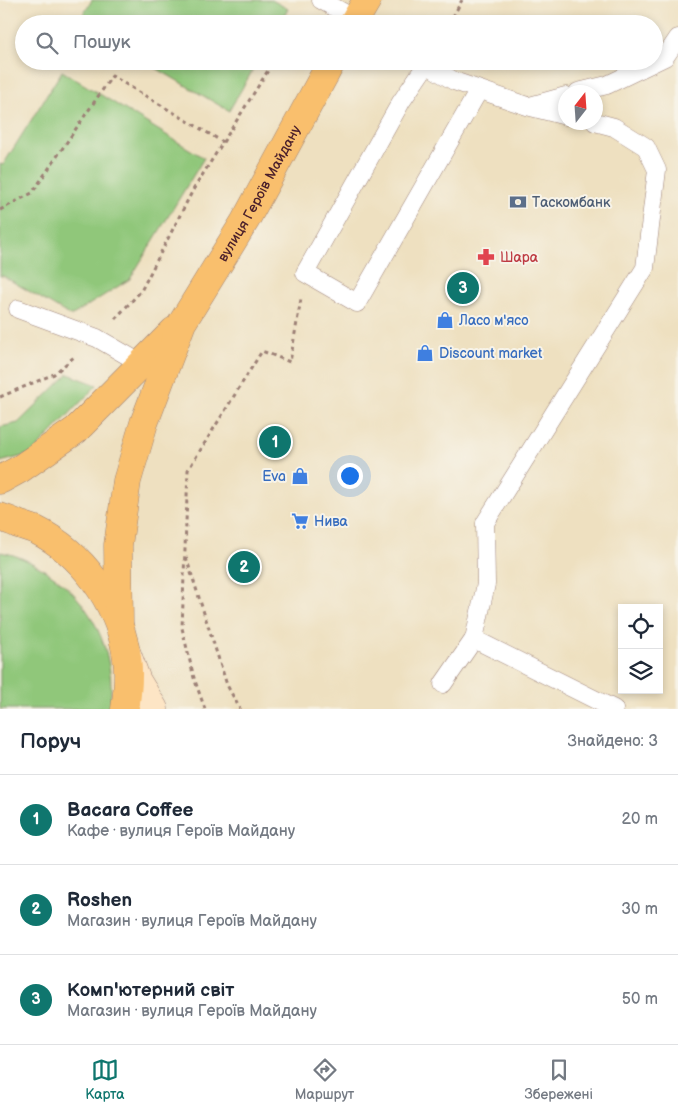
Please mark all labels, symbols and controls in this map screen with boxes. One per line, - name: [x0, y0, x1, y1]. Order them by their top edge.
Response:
- search box: [15, 15, 663, 70]
- icon: search: [33, 29, 61, 57]
- text: Пошук: [73, 31, 131, 54]
- north arrow: [558, 85, 603, 130]
- street label: вулиця Героїв Майдану: [214, 122, 305, 265]
- bank icon: Таскомбанк: [508, 192, 528, 212]
- place label: Таскомбанк: [532, 194, 611, 211]
- pharmacy icon: Шара: [476, 247, 496, 267]
- place label: Шара: [500, 249, 539, 266]
- pin: 3: [447, 269, 479, 307]
- shop icon: Ласо м'ясо: [435, 310, 455, 330]
- place label: Ласо м'ясо: [458, 312, 528, 329]
- shop icon: Discount market: [415, 343, 435, 363]
- place label: Discount market: [439, 345, 543, 362]
- pin: 1: [259, 423, 291, 461]
- your location: [337, 463, 363, 489]
- shop icon: Eva: [290, 466, 310, 486]
- place label: Eva: [262, 468, 286, 485]
- supermarket icon: Нива: [290, 511, 310, 531]
- place label: Нива: [314, 513, 349, 530]
- pin: 2: [228, 548, 260, 586]
- map controls: [618, 604, 663, 694]
- button: locate: [618, 604, 663, 649]
- button: layers: [618, 649, 663, 694]
- text: Поруч: [20, 729, 81, 754]
- text: Знайдено: 3: [568, 732, 658, 751]
- text: Bacara Coffee: [67, 799, 193, 822]
- text: 1: [33, 810, 39, 829]
- text: 20 m: [622, 810, 658, 829]
- text: Кафе · вулиця Героїв Майдану: [67, 822, 295, 841]
- text: Roshen: [67, 889, 132, 912]
- text: 2: [31, 900, 41, 919]
- text: 30 m: [621, 900, 658, 919]
- text: Магазин · вулиця Героїв Майдану: [67, 912, 317, 931]
- text: Комп'ютерний світ: [67, 979, 234, 1002]
- text: 3: [31, 990, 41, 1009]
- text: 50 m: [622, 990, 658, 1009]
- text: Магазин · вулиця Героїв Майдану: [67, 1002, 317, 1021]
- tab: Карта: [85, 1056, 125, 1103]
- tab: Маршрут: [295, 1056, 354, 1103]
- tab: Збережені: [525, 1056, 593, 1103]

